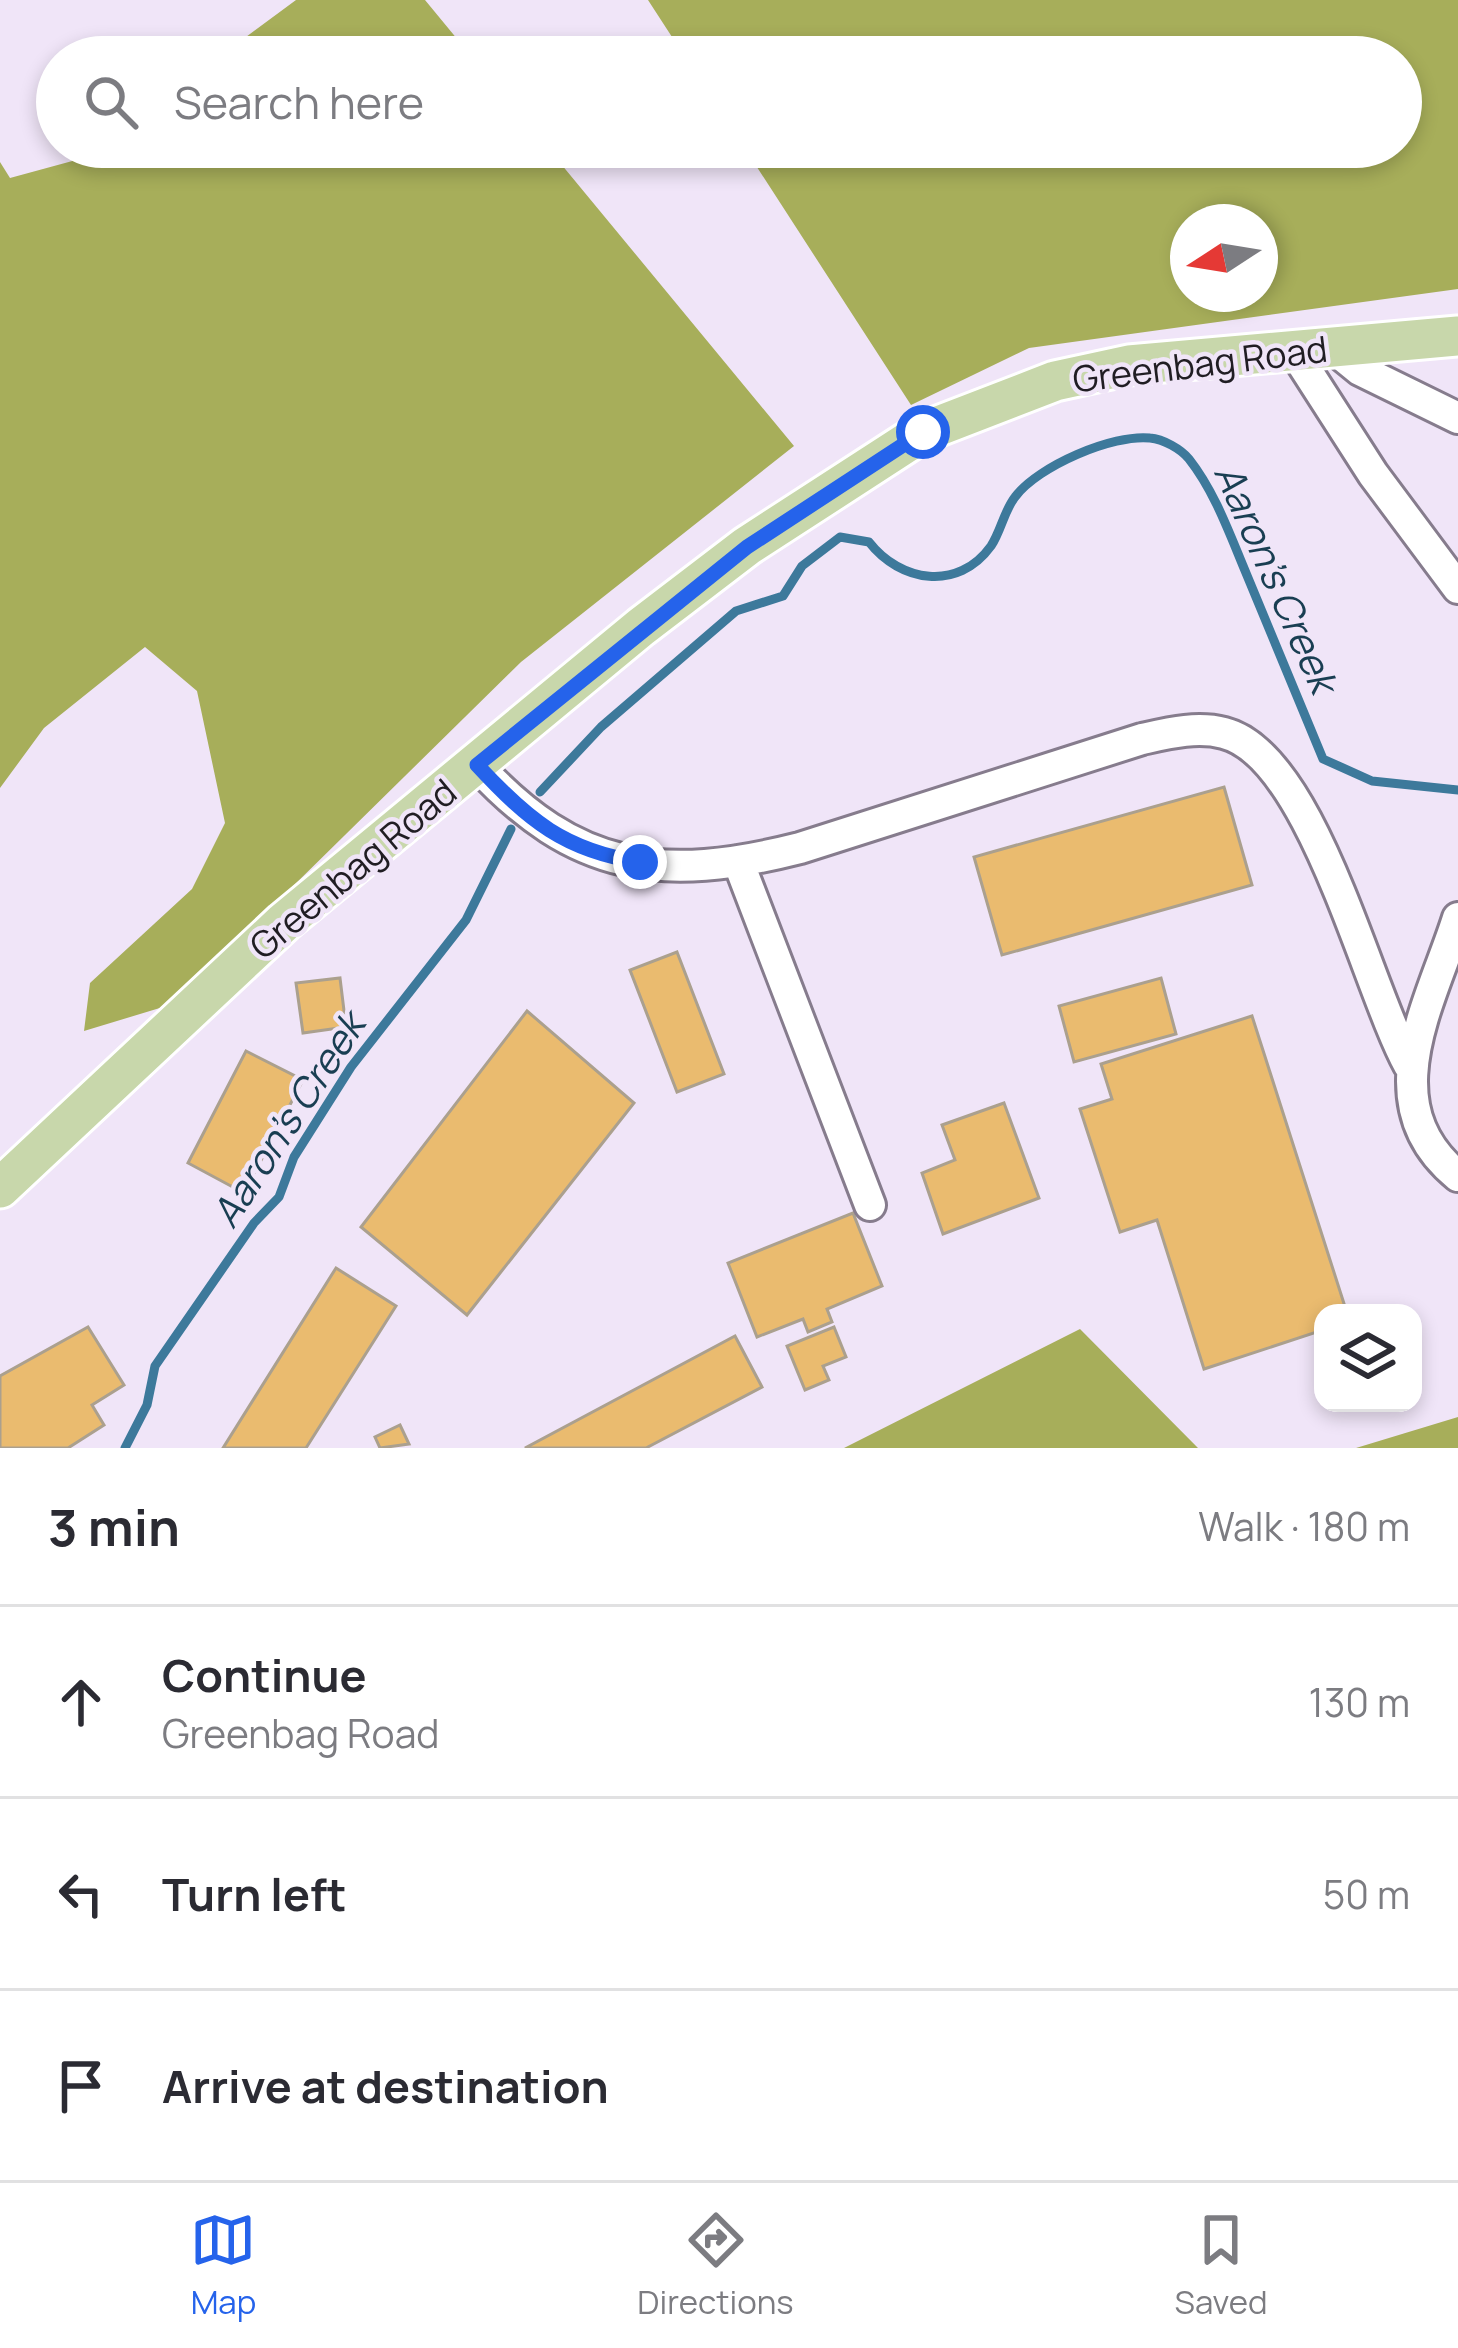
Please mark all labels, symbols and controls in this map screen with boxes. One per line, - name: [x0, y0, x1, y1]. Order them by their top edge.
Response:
- search box: [36, 36, 1422, 168]
- icon: search: [78, 69, 144, 135]
- text: Search here: [174, 71, 424, 133]
- north arrow: [1170, 204, 1278, 312]
- street label: Greenbag Road: [1070, 324, 1330, 403]
- route start: [896, 405, 950, 459]
- water label: Aaron's Creek: [1202, 455, 1354, 706]
- street label: Greenbag Road: [239, 768, 467, 970]
- route end: [613, 835, 667, 889]
- water label: Aaron's Creek: [198, 997, 380, 1237]
- map controls: [1314, 1304, 1422, 1412]
- button: layers: [1314, 1304, 1422, 1412]
- text: 3 min: [48, 1492, 180, 1561]
- text: Walk · 180 m: [1198, 1499, 1410, 1553]
- text: Continue: [162, 1644, 367, 1706]
- icon: ahead: [48, 1669, 114, 1735]
- text: 130 m: [1309, 1675, 1410, 1729]
- text: Greenbag Road: [162, 1706, 439, 1760]
- icon: left: [48, 1861, 114, 1927]
- text: Turn left: [162, 1863, 347, 1925]
- text: 50 m: [1323, 1867, 1410, 1921]
- icon: arrive: [48, 2053, 114, 2119]
- text: Arrive at destination: [162, 2055, 609, 2117]
- tab: Map: [190, 2207, 256, 2324]
- tab: Directions: [637, 2207, 794, 2324]
- tab: Saved: [1175, 2207, 1268, 2324]

